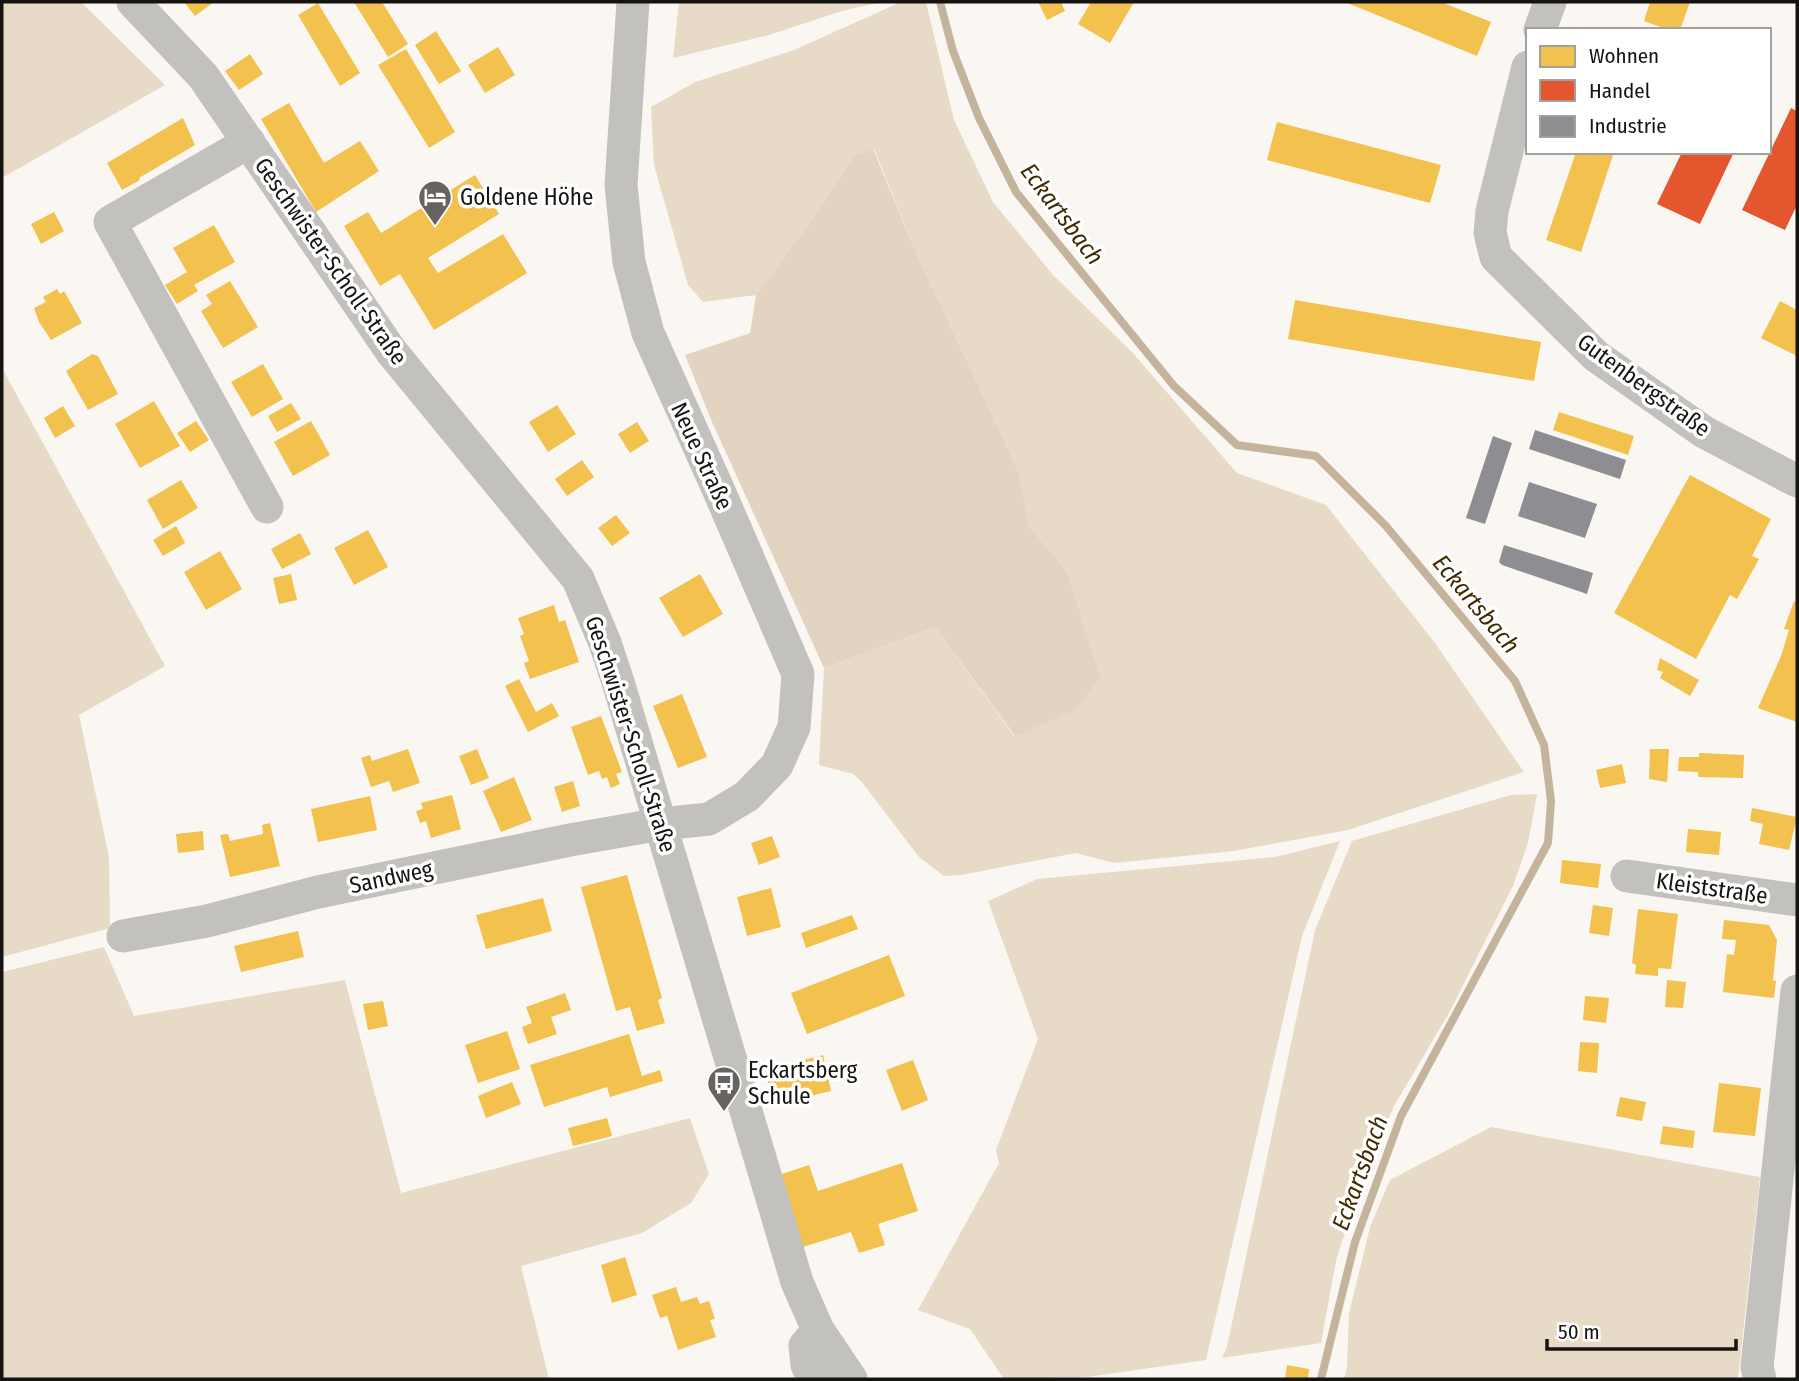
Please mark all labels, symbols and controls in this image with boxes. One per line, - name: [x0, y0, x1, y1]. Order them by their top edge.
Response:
- legend: [1526, 28, 1771, 154]
- text: Wohnen: [1589, 43, 1659, 69]
- text: Handel: [1589, 78, 1651, 104]
- text: Industrie: [1589, 113, 1667, 139]
- street label: Geschwister-Scholl-Straße: [249, 152, 413, 370]
- water label: Eckartsbach: [1015, 158, 1109, 270]
- hotel icon: Goldene Höhe: [416, 178, 454, 227]
- place label: Goldene Höhe: [460, 183, 593, 211]
- street label: Gutenbergstraße: [1572, 327, 1716, 443]
- street label: Neue Straße: [665, 398, 739, 514]
- water label: Eckartsbach: [1427, 549, 1525, 659]
- street label: Geschwister-Scholl-Straße: [580, 612, 682, 856]
- street label: Sandweg: [347, 854, 435, 899]
- street label: Kleiststraße: [1654, 866, 1770, 910]
- place label: Eckartsberg Schule: [748, 1056, 857, 1110]
- bus stop icon: Eckartsberg Schule: [705, 1064, 743, 1113]
- water label: Eckartsbach: [1326, 1112, 1394, 1234]
- scale bar: [1547, 1308, 1736, 1352]
- text: 50 m: [1558, 1319, 1600, 1345]

